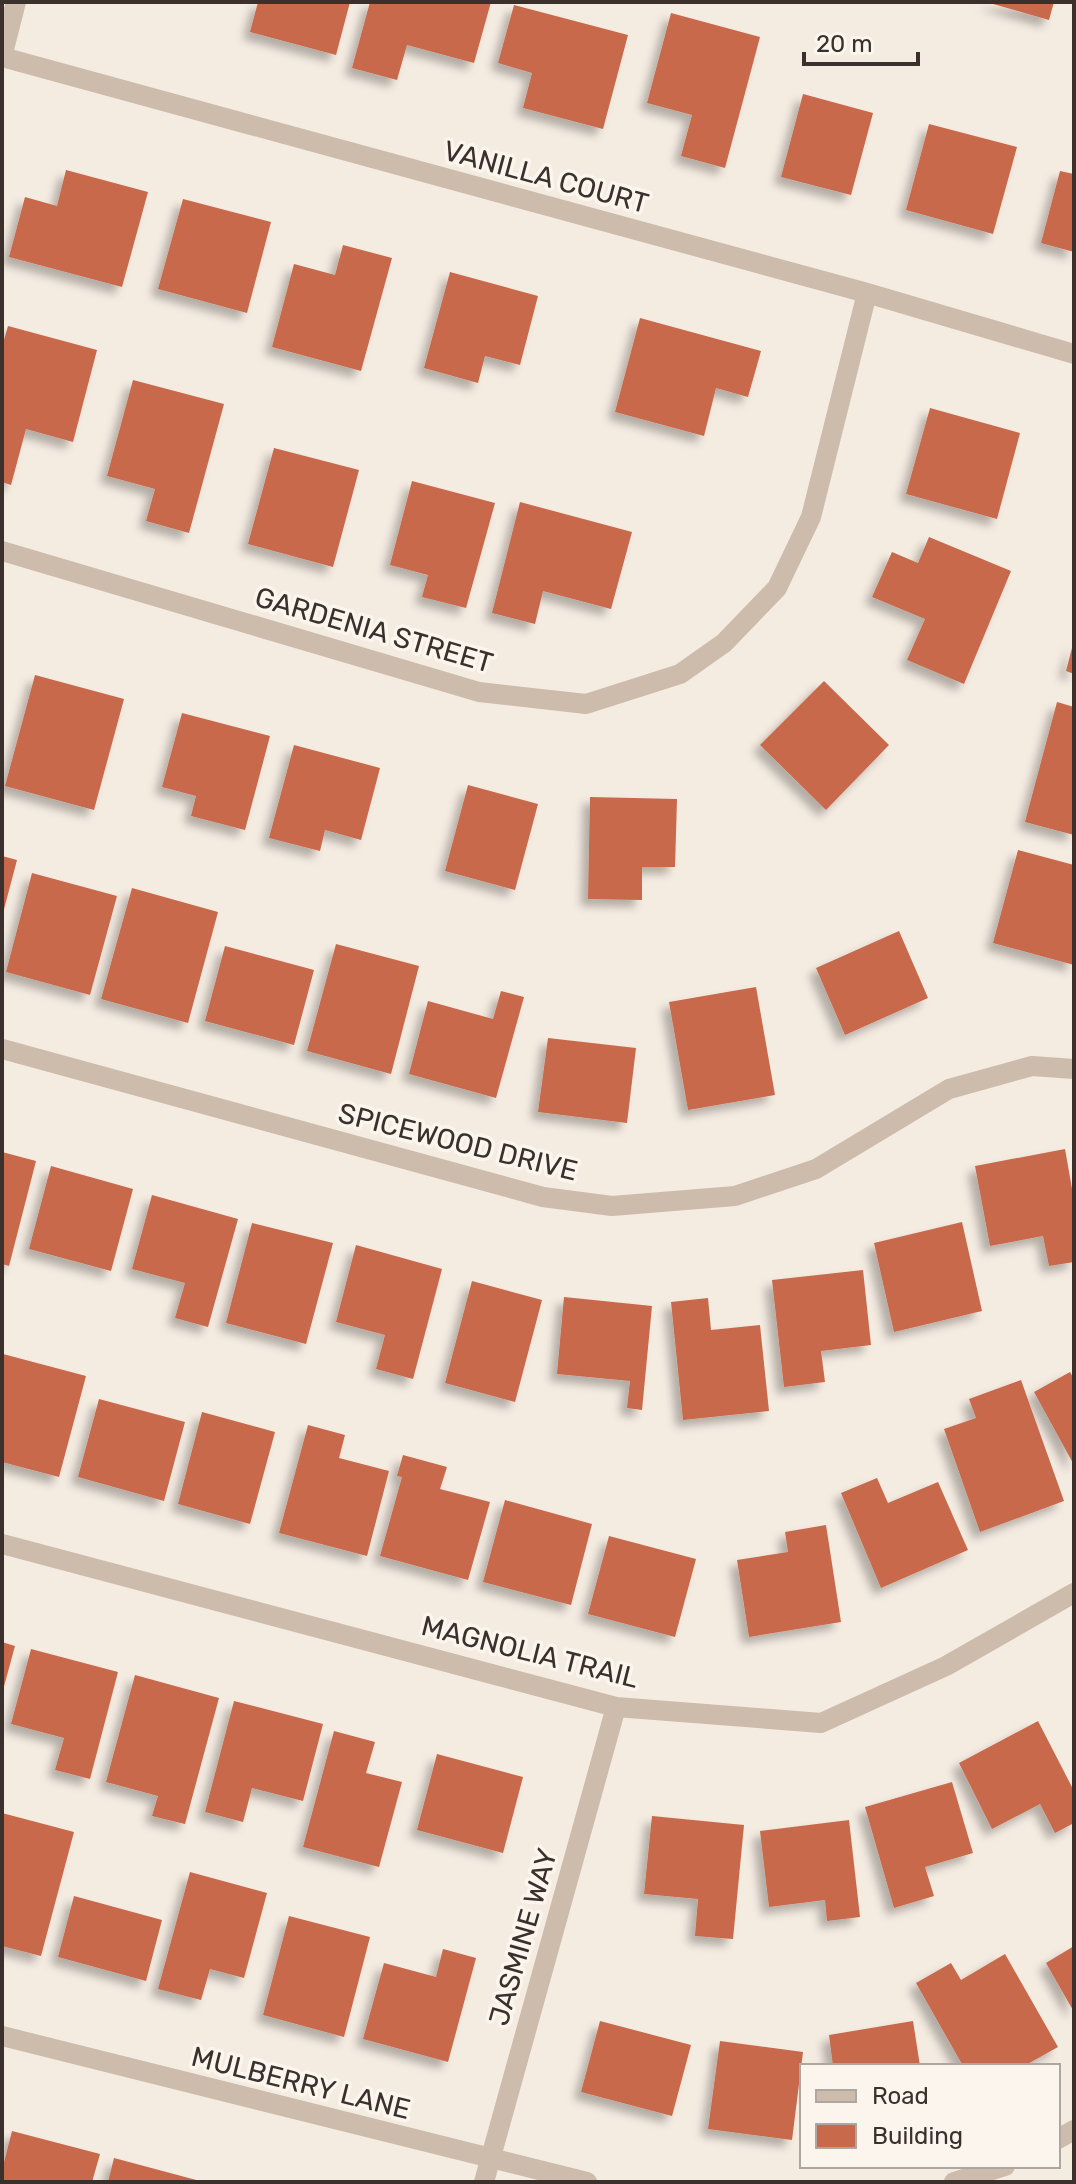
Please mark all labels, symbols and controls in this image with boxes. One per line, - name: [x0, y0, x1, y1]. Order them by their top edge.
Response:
- scale bar: [804, 16, 918, 66]
- text: 20 m: [816, 30, 873, 58]
- street label: VANILLA COURT: [440, 134, 652, 220]
- street label: GARDENIA STREET: [251, 580, 497, 680]
- street label: SPICEWOOD DRIVE: [335, 1096, 581, 1188]
- street label: MAGNOLIA TRAIL: [418, 1609, 642, 1695]
- street label: JASMINE WAY: [482, 1845, 564, 2029]
- street label: MULBERRY LANE: [188, 2040, 414, 2126]
- legend: [800, 2064, 1060, 2168]
- text: Road: [872, 2082, 929, 2110]
- text: Building: [872, 2122, 963, 2150]

